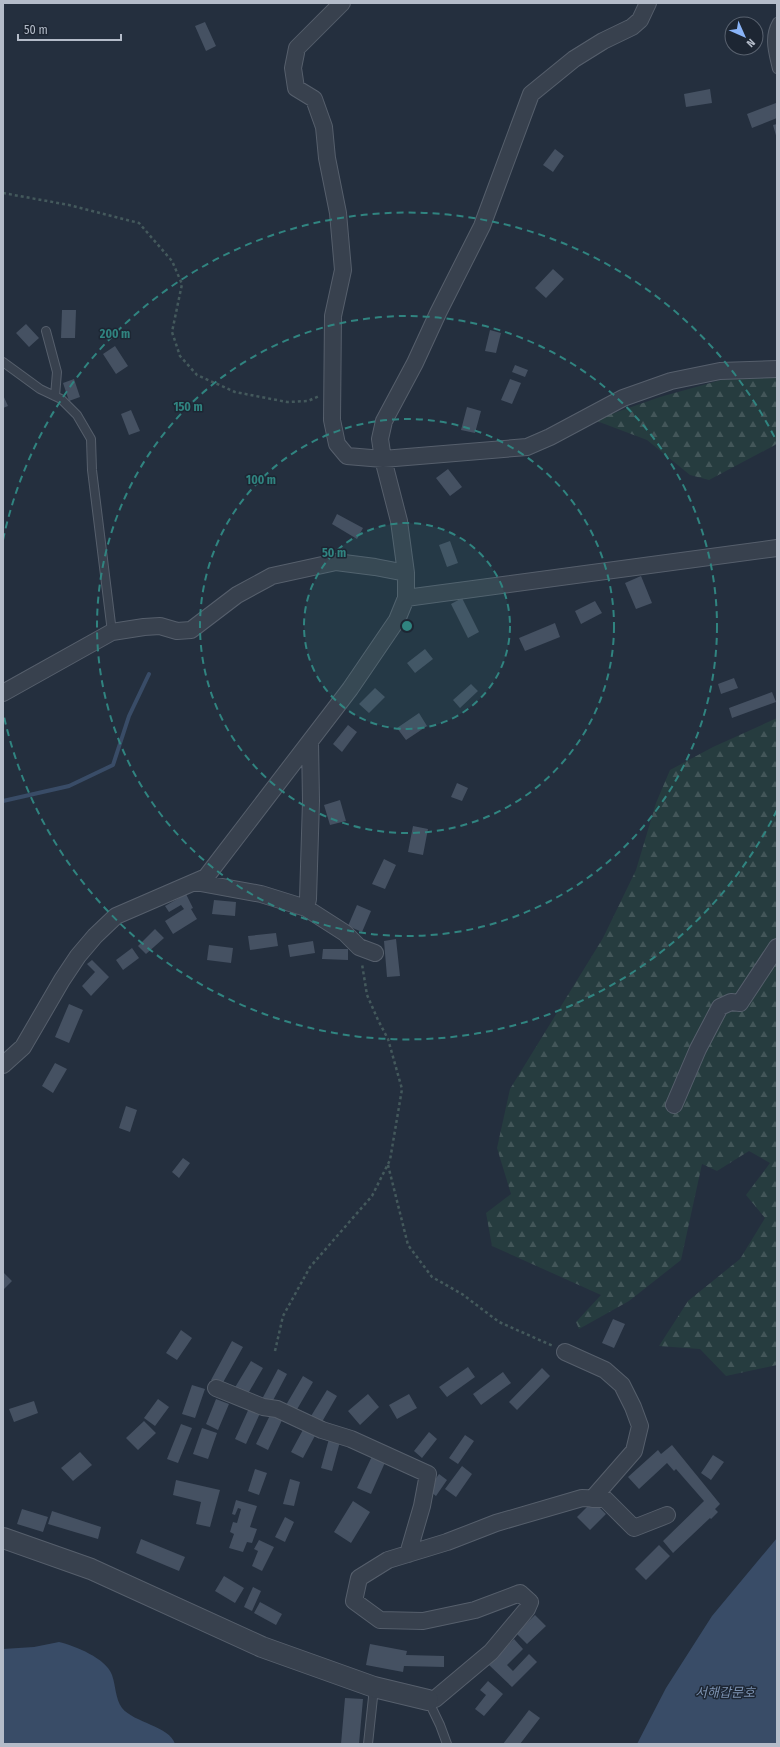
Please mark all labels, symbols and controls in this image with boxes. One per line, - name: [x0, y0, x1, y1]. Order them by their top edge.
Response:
- scale bar: [18, 16, 121, 42]
- north arrow: [724, 16, 764, 56]
- text: 50 m: [24, 23, 48, 37]
- text: N: [744, 36, 758, 50]
- text: 200 m: [99, 327, 130, 341]
- text: 150 m: [173, 400, 203, 414]
- text: 100 m: [246, 473, 276, 487]
- text: 50 m: [322, 546, 346, 560]
- centre of rings: [400, 619, 414, 633]
- water label: 서해갑문호: [695, 1685, 756, 1700]

